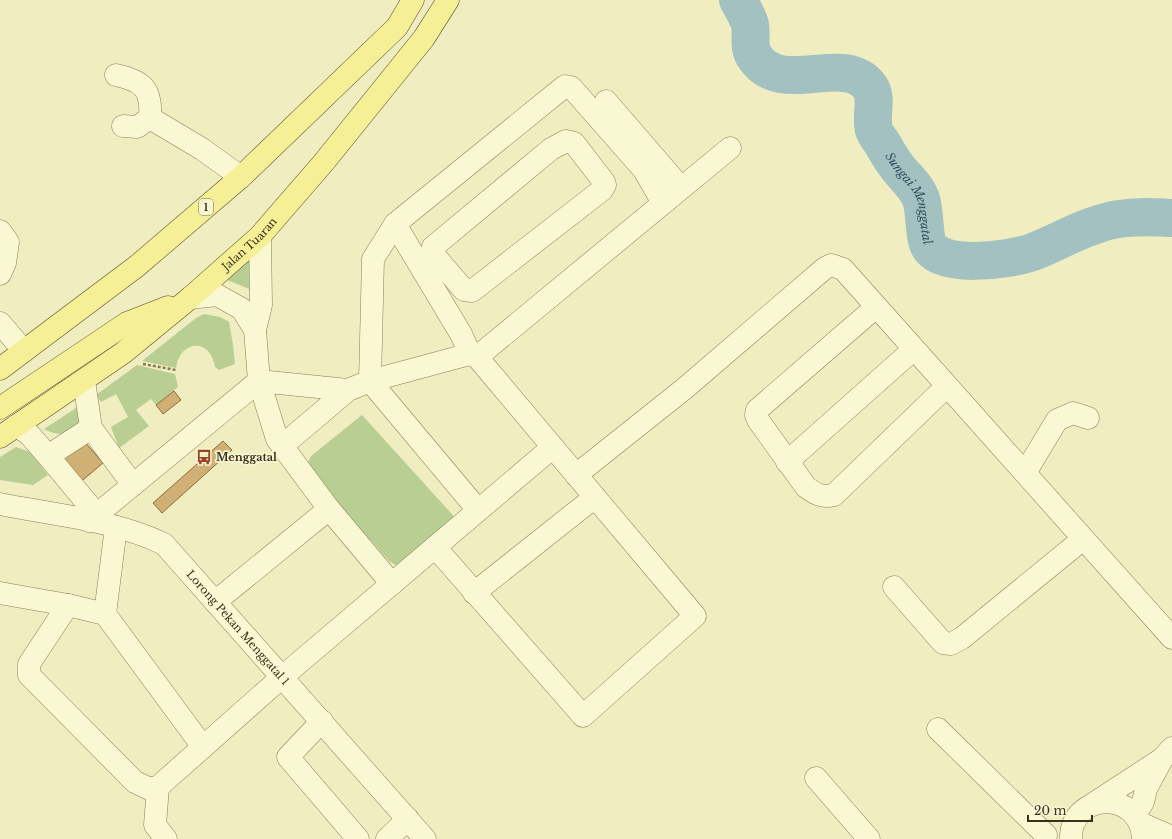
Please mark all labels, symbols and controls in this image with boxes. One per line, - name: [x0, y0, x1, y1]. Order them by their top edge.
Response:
- water label: Sungai Menggatal: [882, 149, 936, 247]
- road number: 1: [199, 199, 213, 215]
- street label: Jalan Tuaran: [218, 214, 280, 275]
- bus stop icon: Menggatal: [195, 448, 213, 466]
- place label: Menggatal: [216, 450, 277, 464]
- street label: Lorong Pekan Menggatal 1: [183, 567, 293, 688]
- scale bar: [1028, 797, 1092, 823]
- text: 20 m: [1034, 803, 1066, 818]

